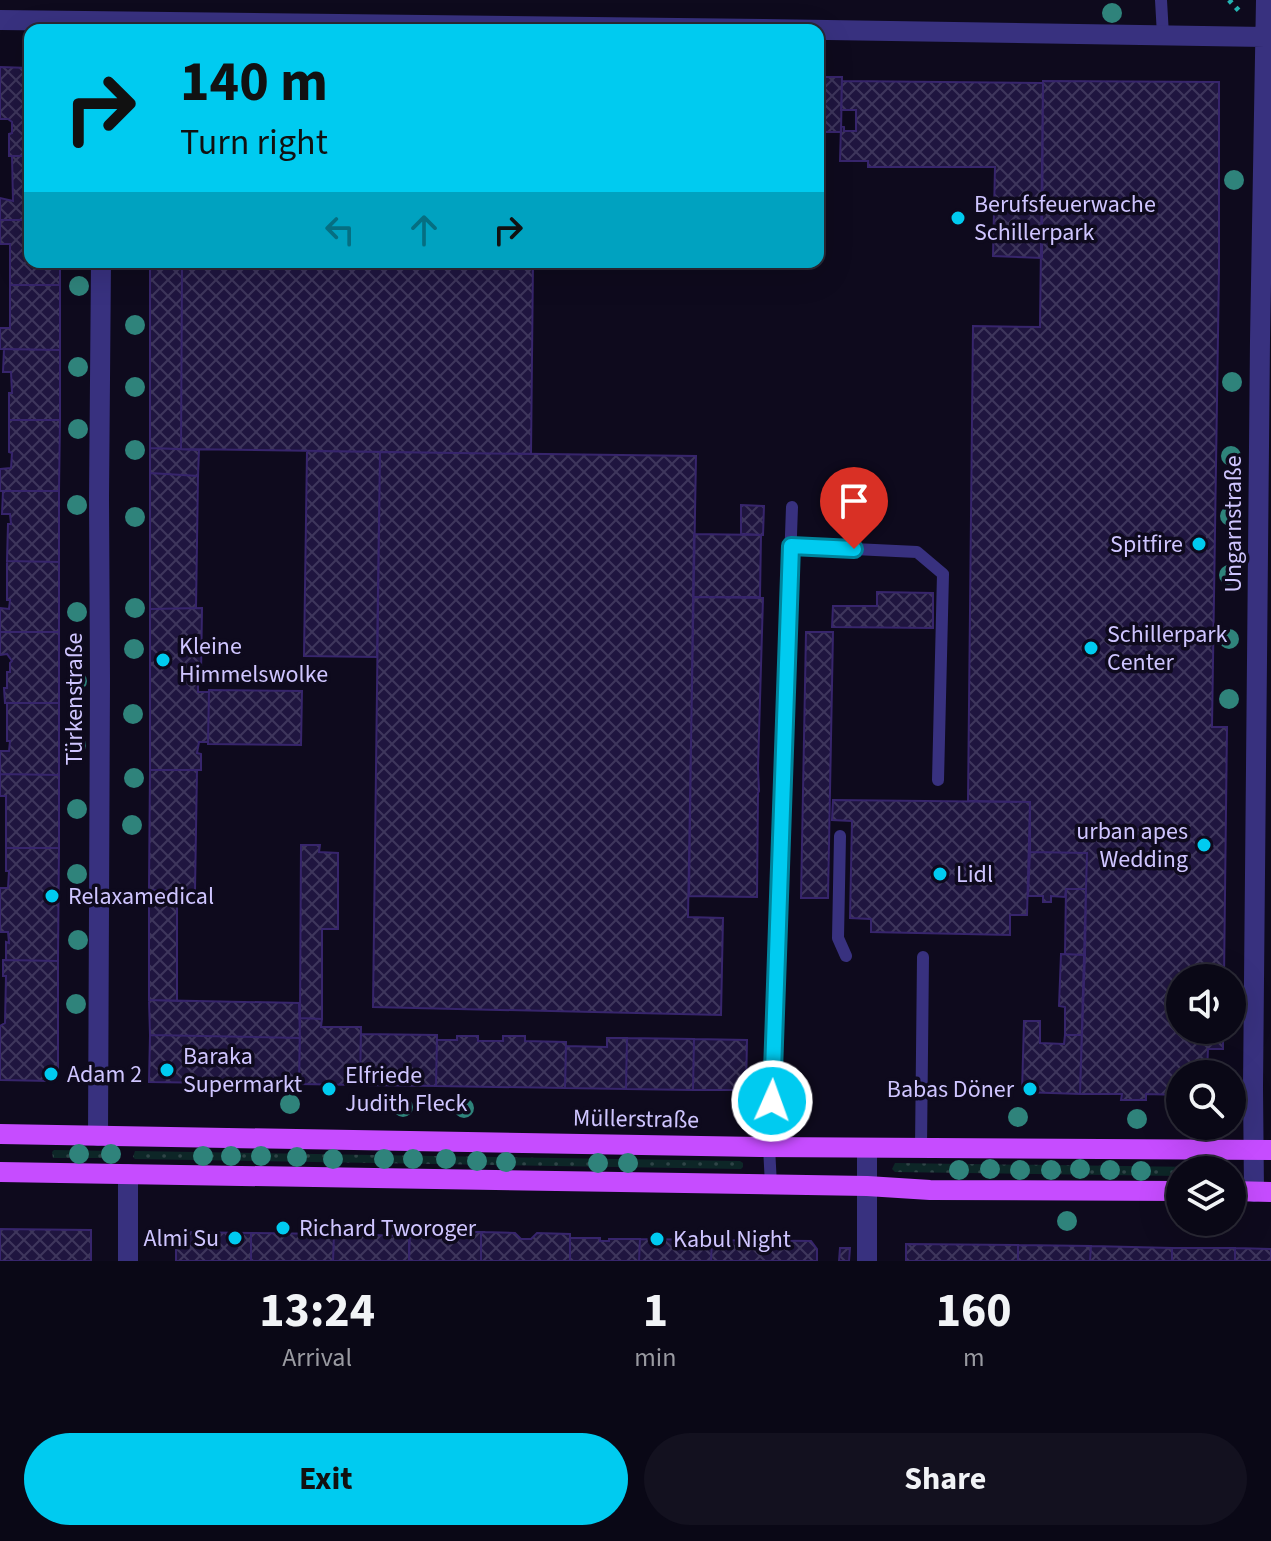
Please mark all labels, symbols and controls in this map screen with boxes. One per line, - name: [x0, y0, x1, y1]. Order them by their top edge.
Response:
- text: 140 m: [180, 43, 328, 122]
- icon: right: [48, 56, 152, 160]
- text: Turn right: [180, 117, 328, 168]
- place label: Berufsfeuerwache Schillerpark: [974, 187, 1156, 250]
- icon: left: [318, 208, 362, 252]
- icon: ahead: [402, 208, 446, 252]
- icon: right: [486, 208, 530, 252]
- marker: Berufsfeuerwache Schillerpark: [949, 209, 967, 227]
- street label: Ungarnstraße: [1216, 455, 1251, 593]
- pin: [820, 467, 888, 549]
- icon: arrive: [832, 479, 876, 523]
- place label: Spitfire: [1110, 527, 1183, 562]
- marker: Spitfire: [1190, 535, 1208, 553]
- place label: Schillerpark Center: [1107, 617, 1228, 680]
- place label: Kleine Himmelswolke: [179, 629, 328, 692]
- street label: Türkenstraße: [57, 633, 92, 765]
- marker: Schillerpark Center: [1082, 639, 1100, 657]
- marker: Kleine Himmelswolke: [154, 651, 172, 669]
- place label: urban apes Wedding: [1076, 814, 1188, 877]
- marker: urban apes Wedding: [1195, 836, 1213, 854]
- place label: Lidl: [956, 857, 993, 892]
- marker: Lidl: [931, 865, 949, 883]
- place label: Relaxamedical: [68, 879, 214, 914]
- marker: Relaxamedical: [43, 887, 61, 905]
- map controls: [1166, 964, 1246, 1236]
- button: sound: [1166, 964, 1246, 1044]
- place label: Baraka Supermarkt: [183, 1039, 302, 1102]
- place label: Adam 2: [67, 1057, 142, 1092]
- place label: Elfriede Judith Fleck: [345, 1058, 468, 1121]
- position arrow: [730, 1059, 814, 1143]
- button: search: [1166, 1060, 1246, 1140]
- marker: Baraka Supermarkt: [158, 1061, 176, 1079]
- marker: Adam 2: [42, 1065, 60, 1083]
- place label: Babas Döner: [887, 1072, 1015, 1107]
- marker: Elfriede Judith Fleck: [320, 1080, 338, 1098]
- marker: Babas Döner: [1021, 1080, 1039, 1098]
- street label: Müllerstraße: [573, 1100, 699, 1138]
- button: layers: [1166, 1156, 1246, 1236]
- place label: Richard Tworoger: [299, 1211, 477, 1246]
- marker: Richard Tworoger: [274, 1219, 292, 1237]
- place label: Almi Su: [143, 1221, 219, 1256]
- place label: Kabul Night: [673, 1222, 791, 1257]
- marker: Almi Su: [226, 1229, 244, 1247]
- marker: Kabul Night: [648, 1230, 666, 1248]
- text: 13:24: [259, 1277, 375, 1345]
- text: 1: [643, 1277, 668, 1345]
- text: 160: [936, 1277, 1012, 1345]
- text: Arrival: [282, 1339, 352, 1376]
- text: min: [634, 1339, 676, 1376]
- text: m: [963, 1339, 984, 1376]
- button: Exit: [24, 1433, 628, 1525]
- button: Share: [644, 1433, 1247, 1525]

